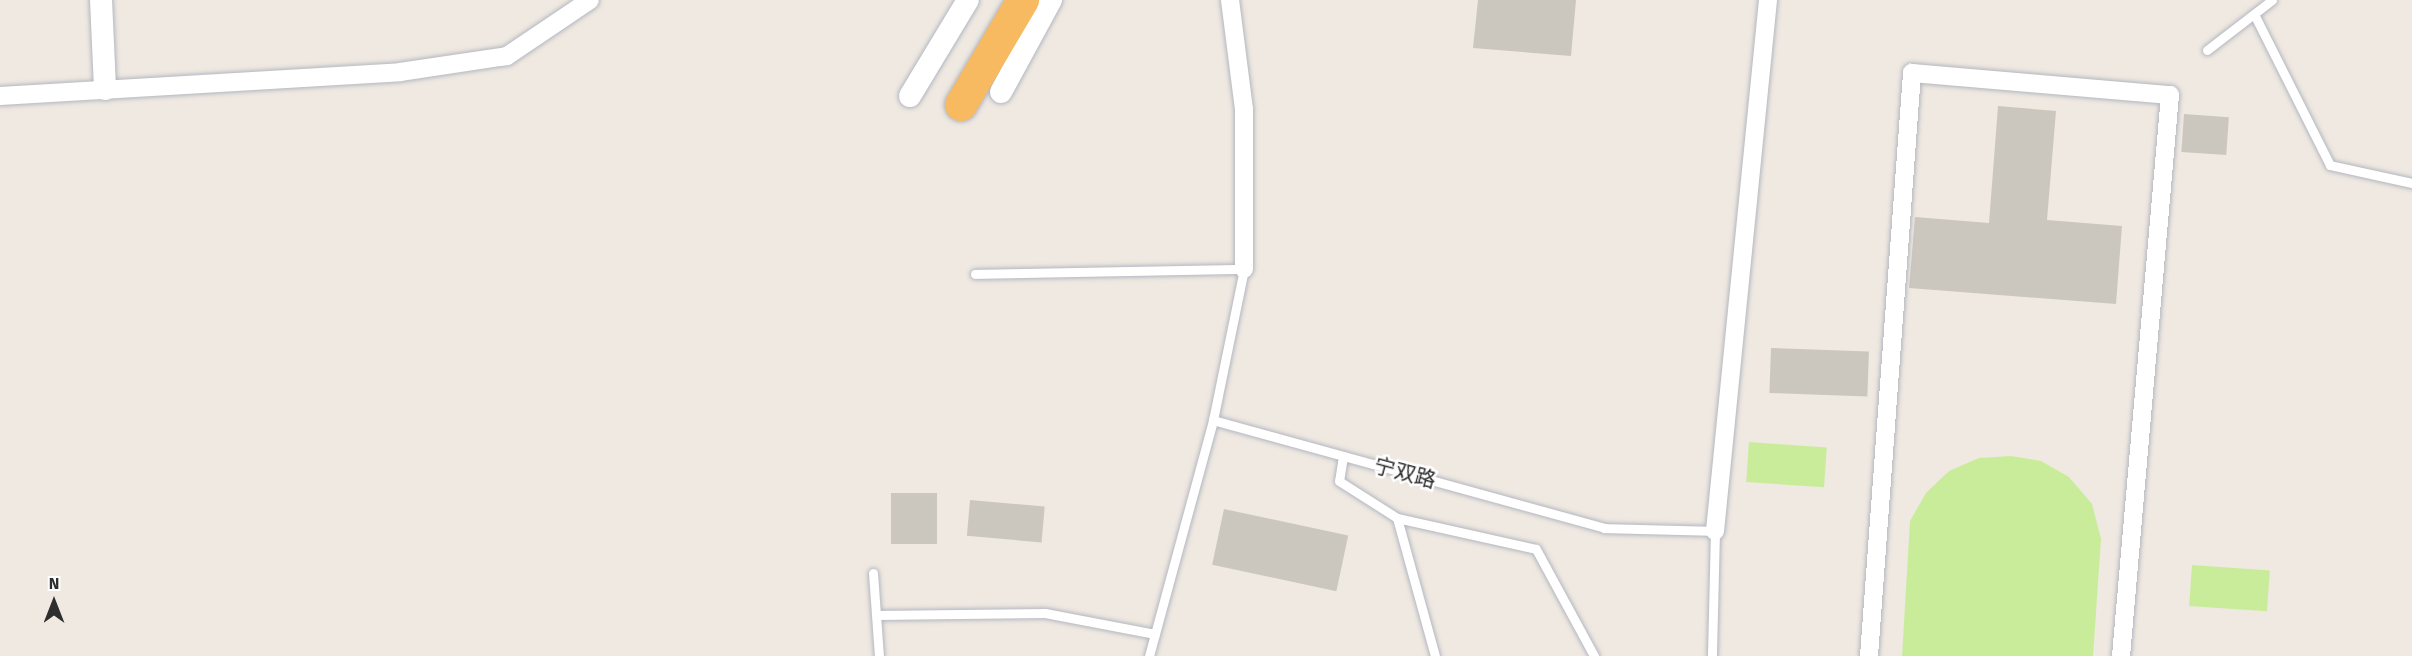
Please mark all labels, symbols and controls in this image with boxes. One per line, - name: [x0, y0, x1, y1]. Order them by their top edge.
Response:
- street label: 宁双路: [1371, 453, 1439, 493]
- north arrow: [24, 572, 84, 632]
- text: N: [49, 574, 59, 593]

